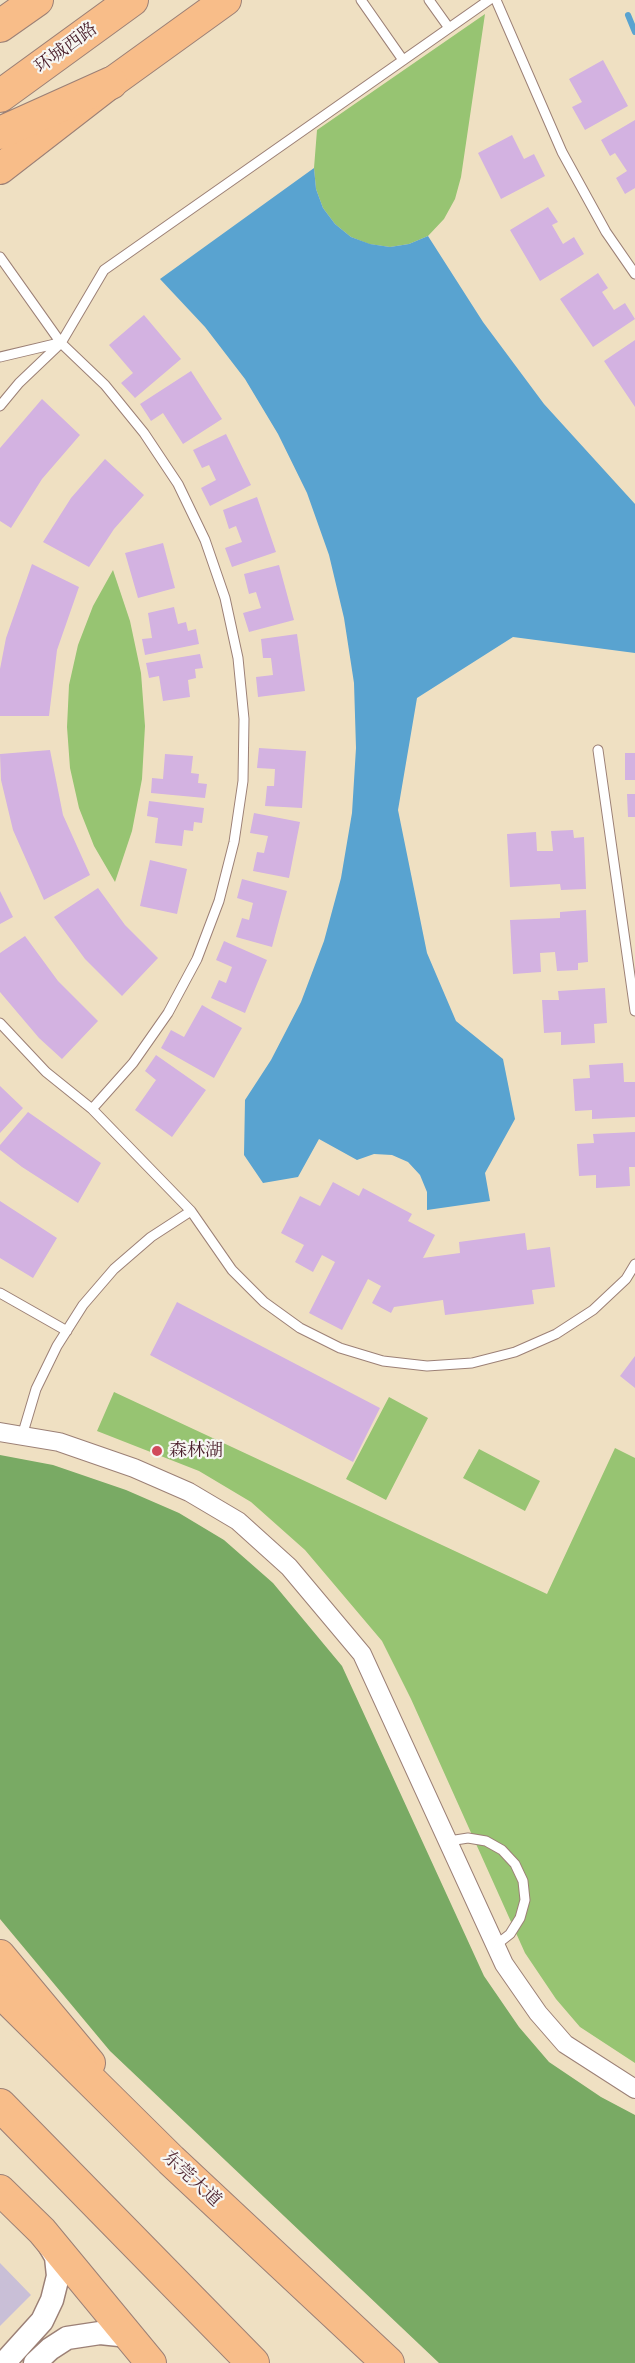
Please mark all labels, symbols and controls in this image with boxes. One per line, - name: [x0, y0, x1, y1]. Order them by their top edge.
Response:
- street label: 环城西路: [31, 18, 101, 78]
- place label: 森林湖: [169, 1440, 223, 1462]
- marker: 森林湖: [150, 1444, 164, 1458]
- street label: 东莞大道: [158, 2147, 226, 2211]

